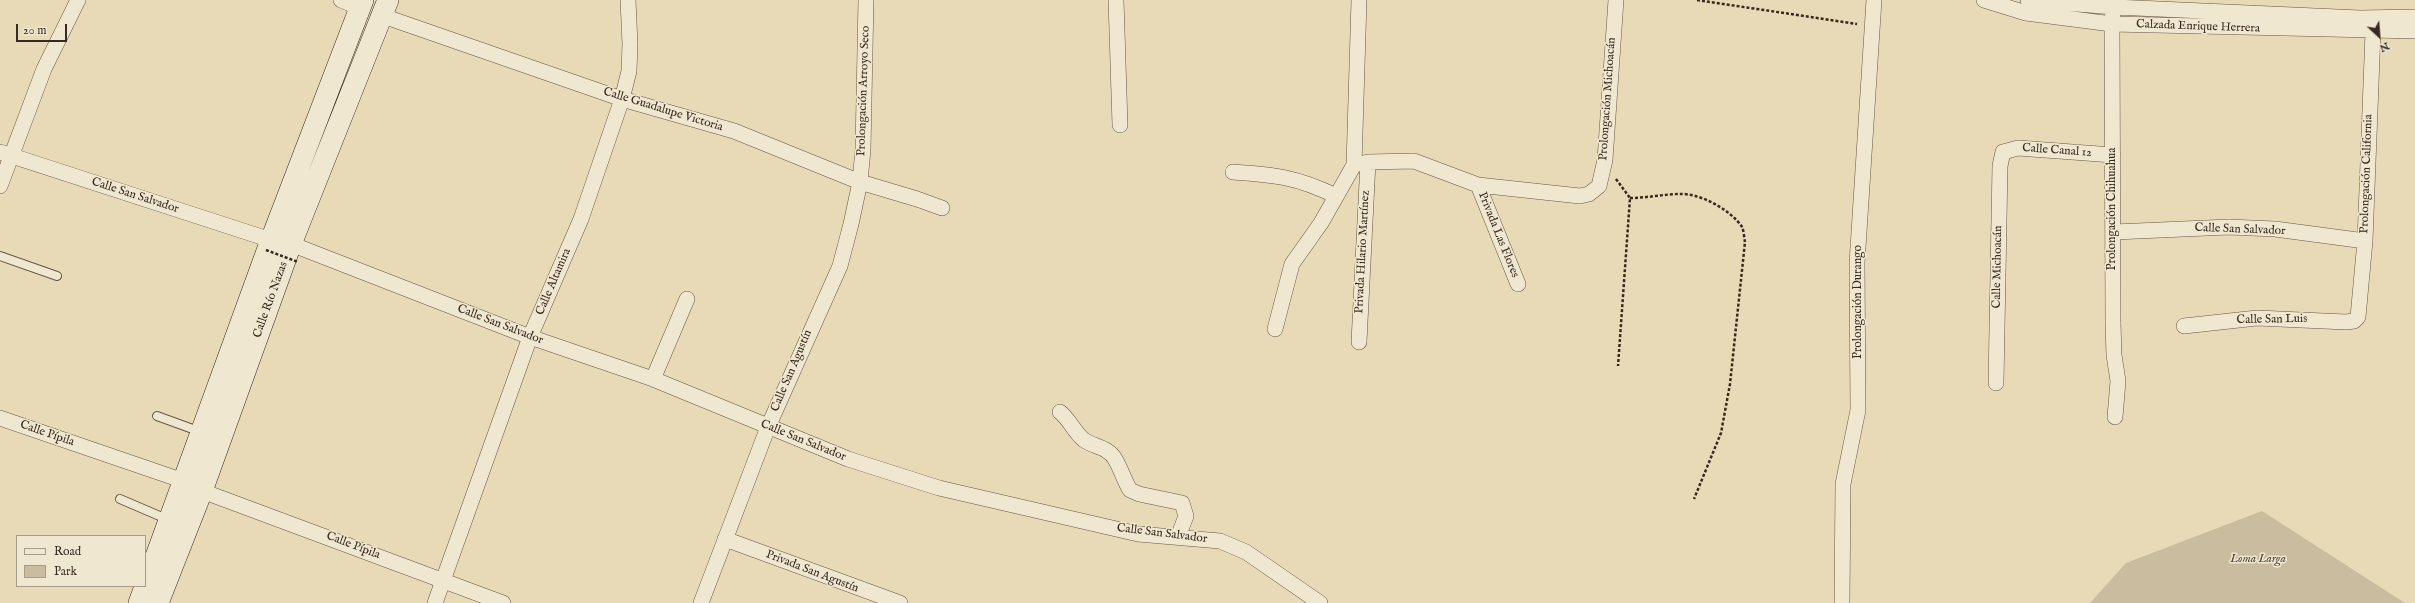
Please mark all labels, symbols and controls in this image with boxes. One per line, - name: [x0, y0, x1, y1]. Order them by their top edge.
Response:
- scale bar: [18, 16, 69, 42]
- north arrow: [2359, 16, 2399, 56]
- street label: Calzada Enrique Herrera: [2136, 18, 2260, 36]
- text: 20 m: [23, 23, 46, 38]
- street label: Prolongación Arroyo Seco: [855, 26, 873, 156]
- street label: Prolongación Michoacán: [1597, 37, 1619, 161]
- text: N: [2377, 38, 2392, 55]
- street label: Calle Guadalupe Victoria: [601, 85, 725, 135]
- street label: Prolongación California: [2358, 114, 2376, 234]
- street label: Calle Canal 12: [2022, 141, 2092, 161]
- street label: Prolongación Chihuahua: [2106, 148, 2120, 270]
- street label: Calle San Salvador: [90, 175, 180, 217]
- street label: Privada Hilario Martínez: [1353, 190, 1373, 314]
- street label: Privada Las Flores: [1474, 190, 1522, 280]
- street label: Calle San Salvador: [2194, 221, 2286, 239]
- street label: Calle Michoacán: [1990, 226, 2006, 308]
- street label: Prolongación Durango: [1852, 245, 1866, 359]
- street label: Calle Altamira: [533, 246, 575, 318]
- street label: Calle Río Nazas: [251, 260, 291, 340]
- street label: Calle San Salvador: [455, 302, 545, 348]
- street label: Calle San Luis: [2236, 312, 2308, 328]
- street label: Calle San Agustín: [768, 328, 816, 414]
- street label: Calle San Salvador: [758, 417, 848, 465]
- street label: Calle Pípila: [18, 418, 76, 450]
- street label: Calle San Salvador: [1116, 521, 1208, 547]
- street label: Calle Pípila: [324, 529, 382, 563]
- legend: [16, 535, 146, 587]
- text: Road: [54, 544, 81, 559]
- street label: Privada San Agustín: [764, 548, 860, 596]
- park label: Loma Larga: [2230, 553, 2286, 567]
- text: Park: [54, 564, 77, 579]

